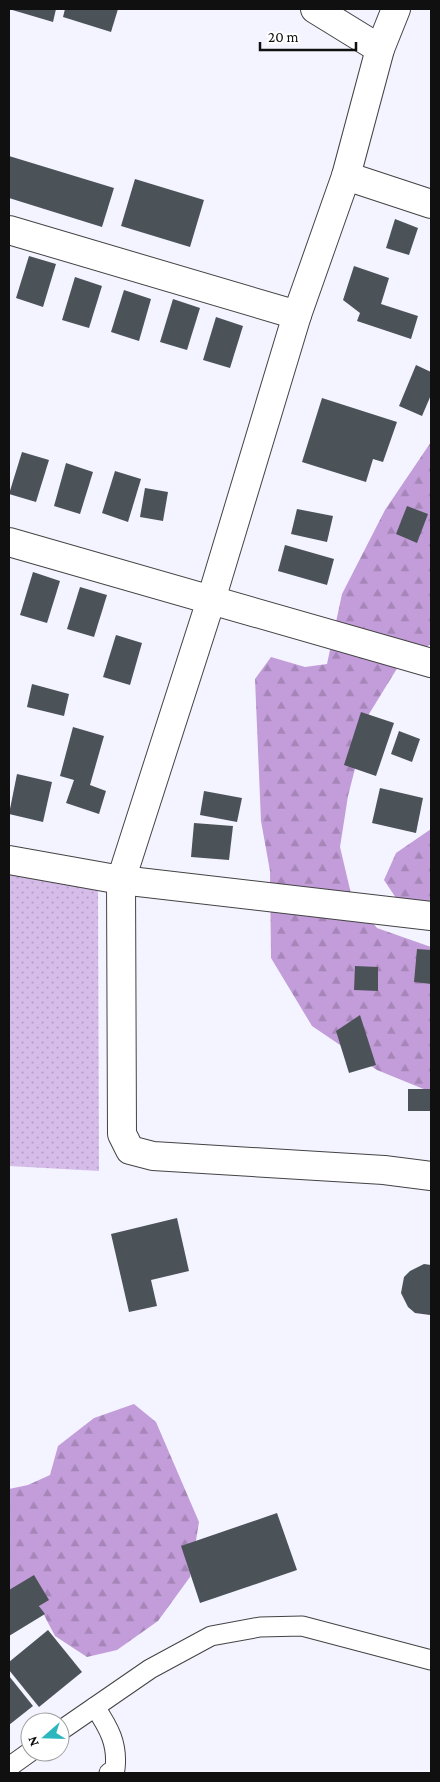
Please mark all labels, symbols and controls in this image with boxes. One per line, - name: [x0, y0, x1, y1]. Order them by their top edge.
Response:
- scale bar: [260, 20, 356, 52]
- text: 20 m: [268, 29, 299, 45]
- north arrow: [20, 1712, 70, 1762]
- text: N: [23, 1734, 42, 1749]

